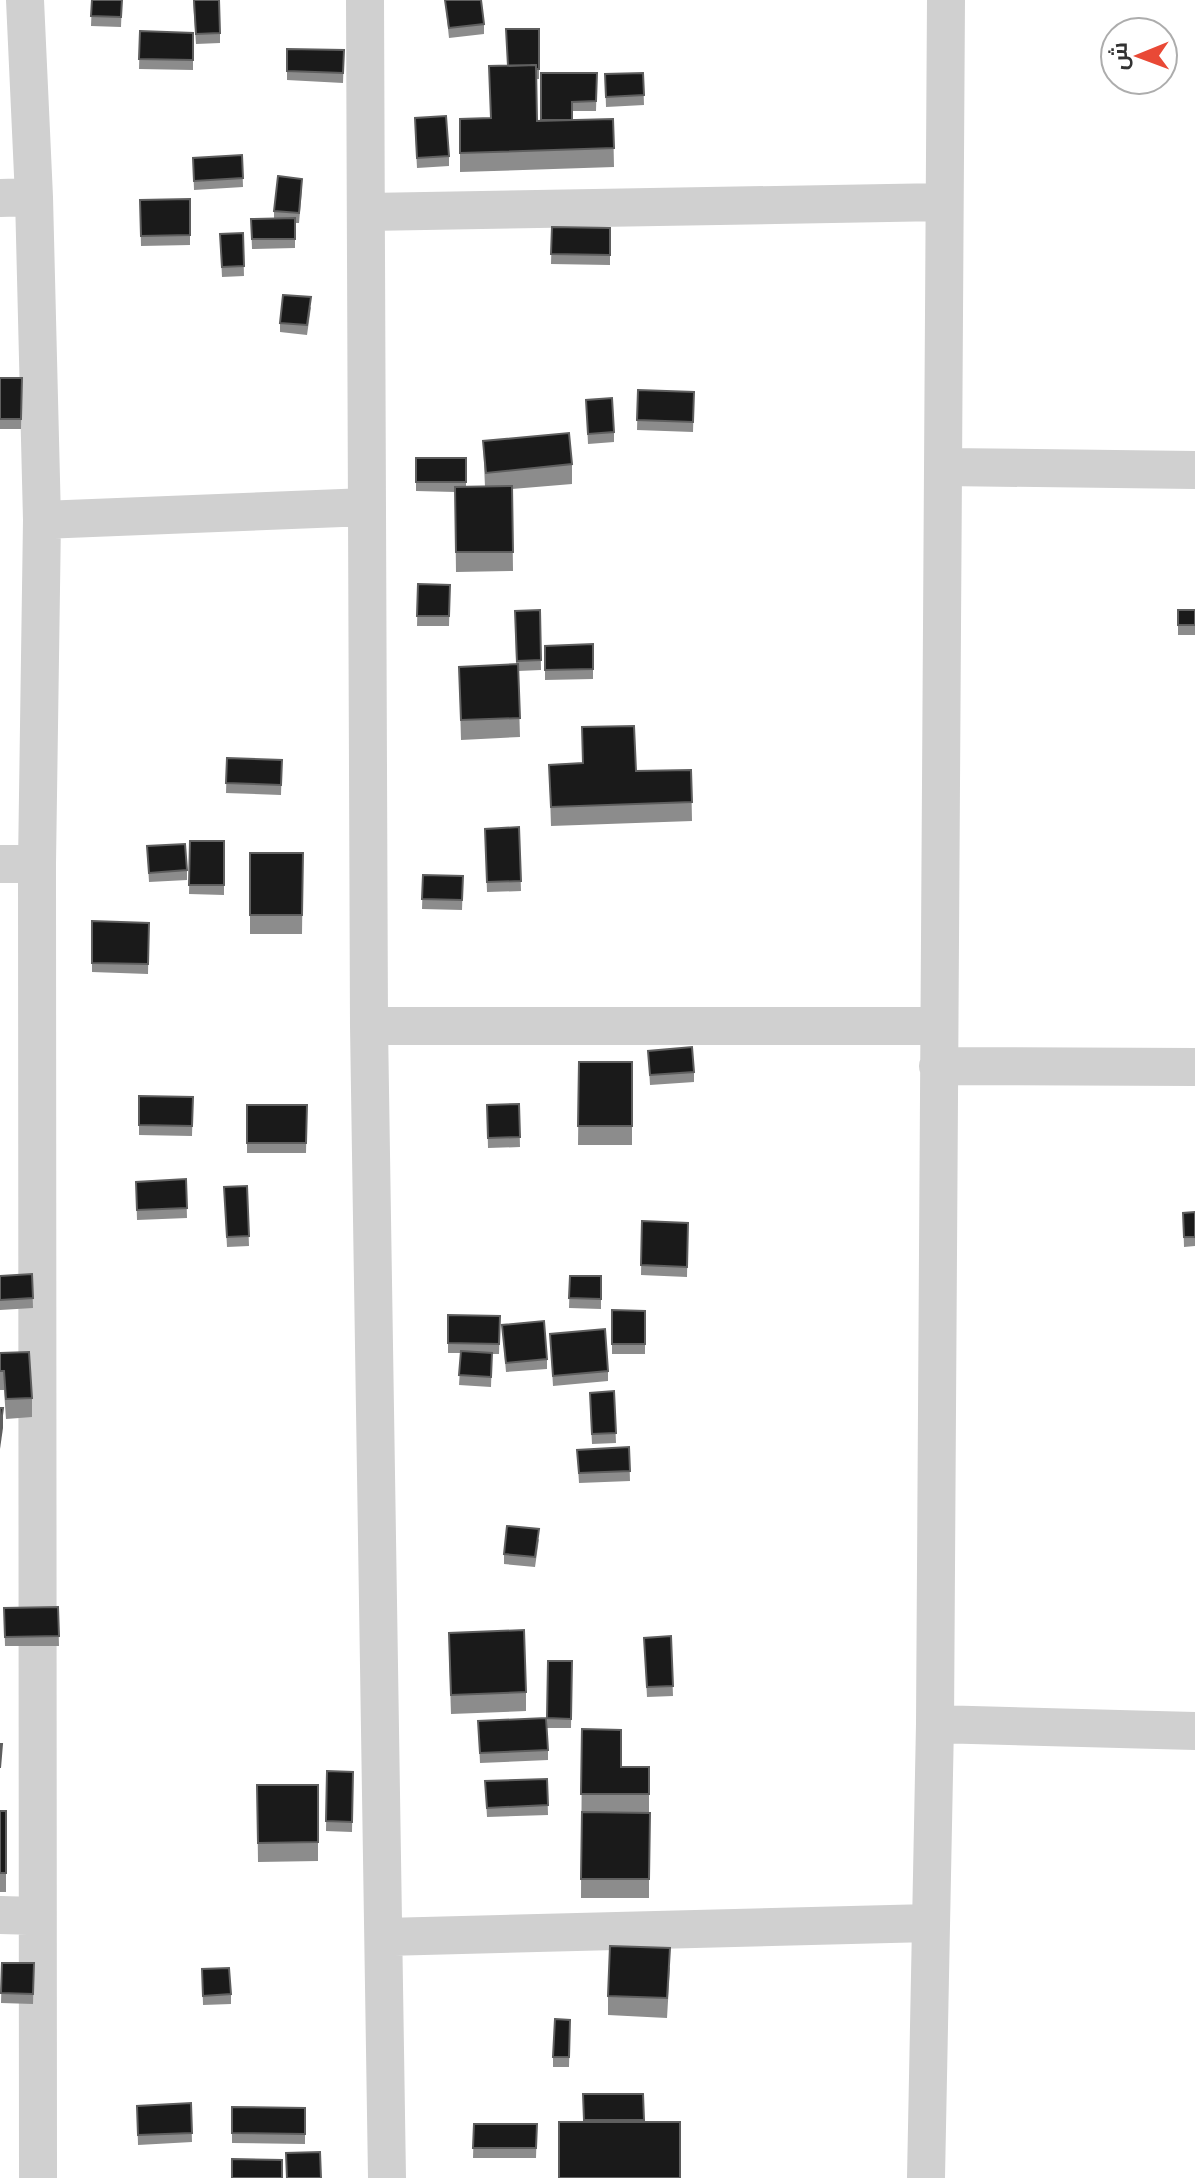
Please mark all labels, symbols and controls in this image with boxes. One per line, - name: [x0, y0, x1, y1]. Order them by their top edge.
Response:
- north arrow: [1099, 16, 1179, 96]
- text: ش: [1104, 42, 1136, 71]

